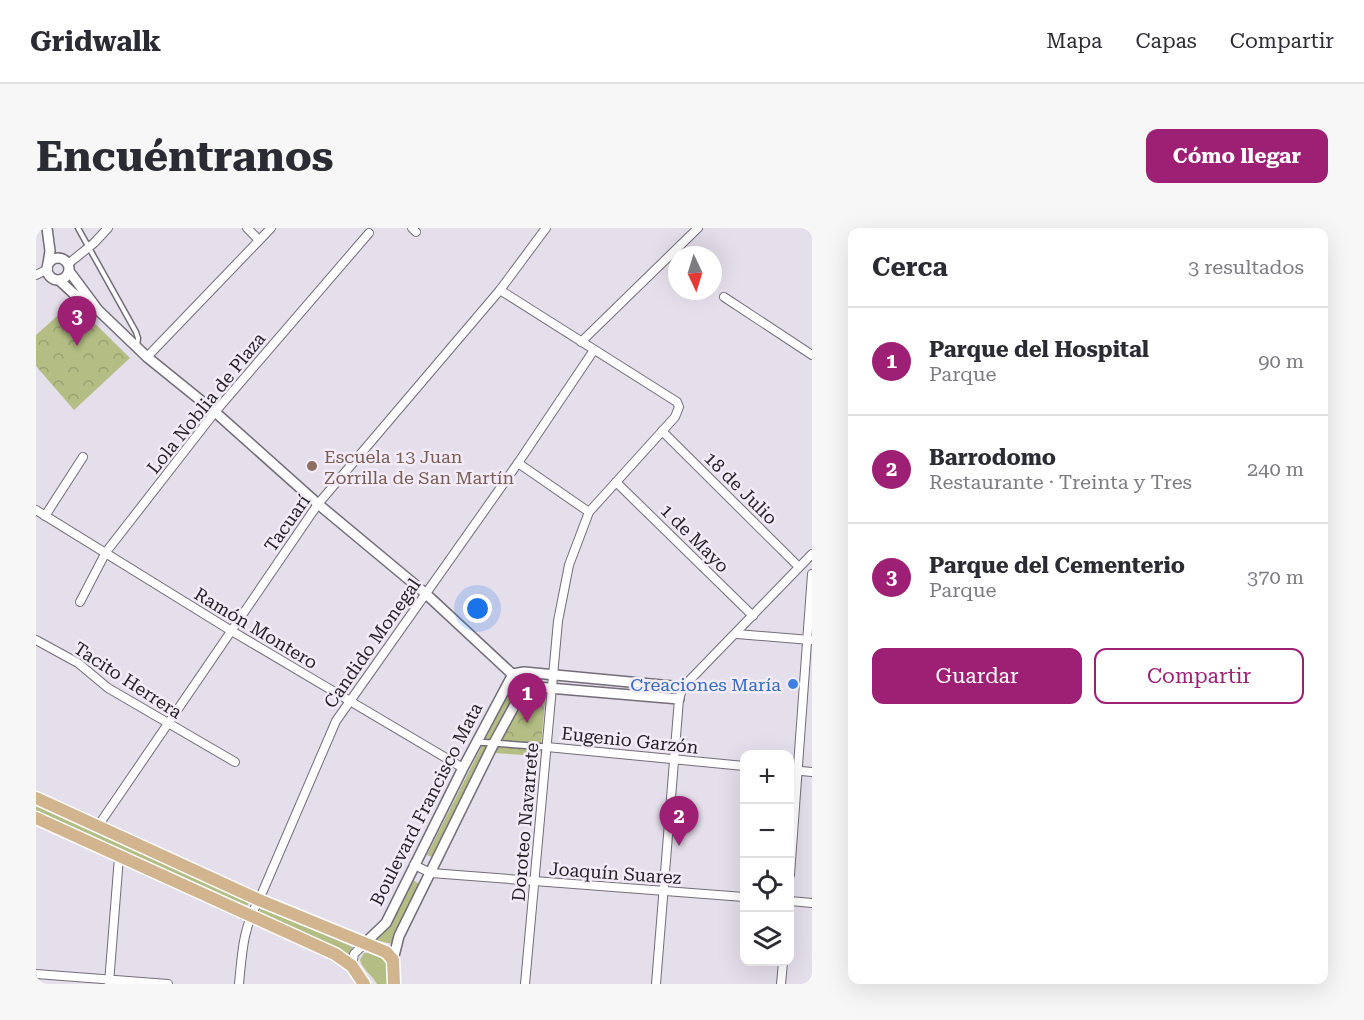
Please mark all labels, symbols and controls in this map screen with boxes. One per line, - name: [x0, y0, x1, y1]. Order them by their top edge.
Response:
- text: Gridwalk: [30, 25, 161, 58]
- text: Mapa: [1046, 29, 1102, 53]
- text: Capas: [1135, 29, 1197, 53]
- text: Compartir: [1230, 29, 1334, 53]
- button: Cómo llegar: [1146, 129, 1328, 183]
- text: Encuéntranos: [36, 132, 334, 181]
- north arrow: [668, 246, 722, 300]
- text: Cerca: [872, 252, 948, 282]
- text: 3 resultados: [1188, 255, 1304, 279]
- pin: 3: [58, 296, 96, 346]
- street label: Lola Noblia de Plaza: [143, 328, 270, 478]
- text: Parque del Hospital: [929, 337, 1149, 362]
- text: 1: [886, 349, 897, 373]
- text: 90 m: [1258, 349, 1304, 373]
- text: Parque: [929, 362, 996, 386]
- text: Barrodomo: [929, 445, 1056, 470]
- place label: Escuela 13 Juan Zorrilla de San Martín: [324, 446, 514, 488]
- street label: 18 de Julio: [700, 447, 782, 529]
- text: 2: [886, 457, 897, 481]
- text: 240 m: [1247, 457, 1304, 481]
- marker: Escuela 13 Juan Zorrilla de San Martín: [305, 459, 319, 473]
- text: Restaurante · Treinta y Tres: [929, 470, 1192, 494]
- street label: Tacuarí: [260, 490, 314, 555]
- street label: 1 de Mayo: [656, 499, 734, 577]
- text: Parque del Cementerio: [929, 553, 1185, 578]
- text: 3: [886, 565, 897, 589]
- text: 370 m: [1247, 565, 1304, 589]
- street label: Candido Monegal: [319, 574, 425, 712]
- text: Parque: [929, 578, 996, 602]
- street label: Ramón Montero: [191, 583, 321, 673]
- your location: [463, 594, 492, 623]
- street label: Tacito Herrera: [70, 637, 186, 723]
- button: Guardar: [872, 648, 1082, 704]
- button: Compartir: [1094, 648, 1304, 704]
- pin: 1: [508, 674, 546, 723]
- place label: Creaciones María: [630, 674, 781, 695]
- marker: Creaciones María: [786, 677, 800, 691]
- street label: Boulevard Francisco Mata: [366, 699, 487, 909]
- street label: Eugenio Garzón: [560, 722, 700, 758]
- street label: Doroteo Navarrete: [508, 741, 542, 902]
- map controls: [740, 750, 794, 966]
- button: +: [740, 750, 794, 804]
- pin: 2: [660, 796, 698, 846]
- button: −: [740, 804, 794, 858]
- street label: Joaquín Suarez: [548, 858, 682, 888]
- button: locate: [740, 858, 794, 912]
- button: layers: [740, 912, 794, 966]

